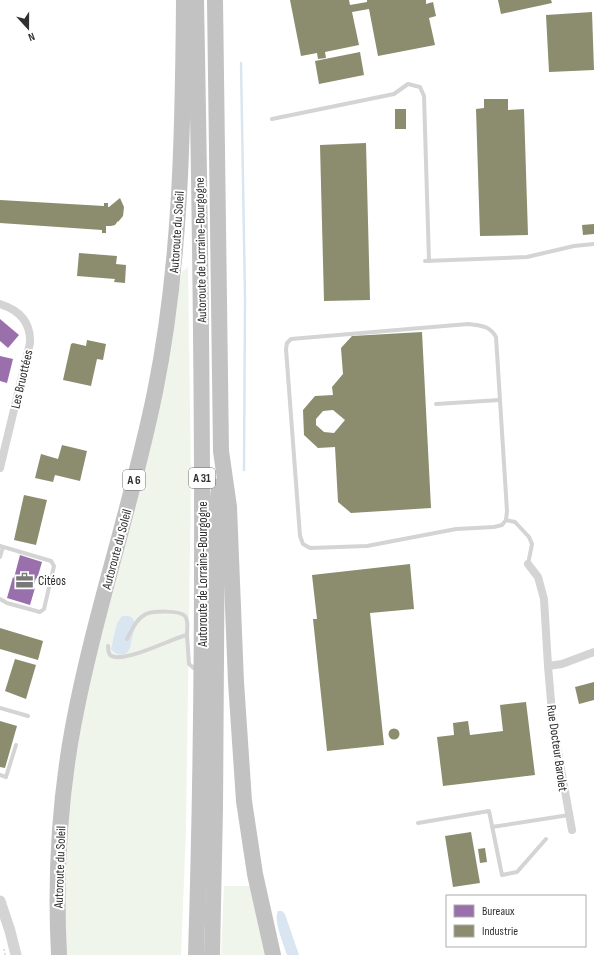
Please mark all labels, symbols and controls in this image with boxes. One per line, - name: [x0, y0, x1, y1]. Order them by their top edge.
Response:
- north arrow: [8, 8, 48, 48]
- text: N: [26, 30, 36, 44]
- street label: Autoroute de Lorraine-Bourgogne: [192, 177, 210, 324]
- street label: Autoroute du Soleil: [166, 191, 188, 275]
- street label: Les Bruottées: [7, 348, 37, 410]
- road number: A 31: [189, 468, 215, 488]
- road number: A 6: [123, 470, 145, 490]
- street label: Autoroute de Lorraine-Bourgogne: [195, 501, 211, 648]
- street label: Autoroute du Soleil: [98, 508, 135, 592]
- office icon: Citéos: [15, 570, 35, 590]
- place label: Citéos: [38, 573, 66, 589]
- street label: Rue Docteur Barolet: [543, 704, 571, 792]
- street label: Autoroute du Soleil: [51, 826, 69, 909]
- legend: [446, 895, 586, 947]
- text: Bureaux: [482, 904, 515, 919]
- text: Industrie: [482, 924, 518, 939]

